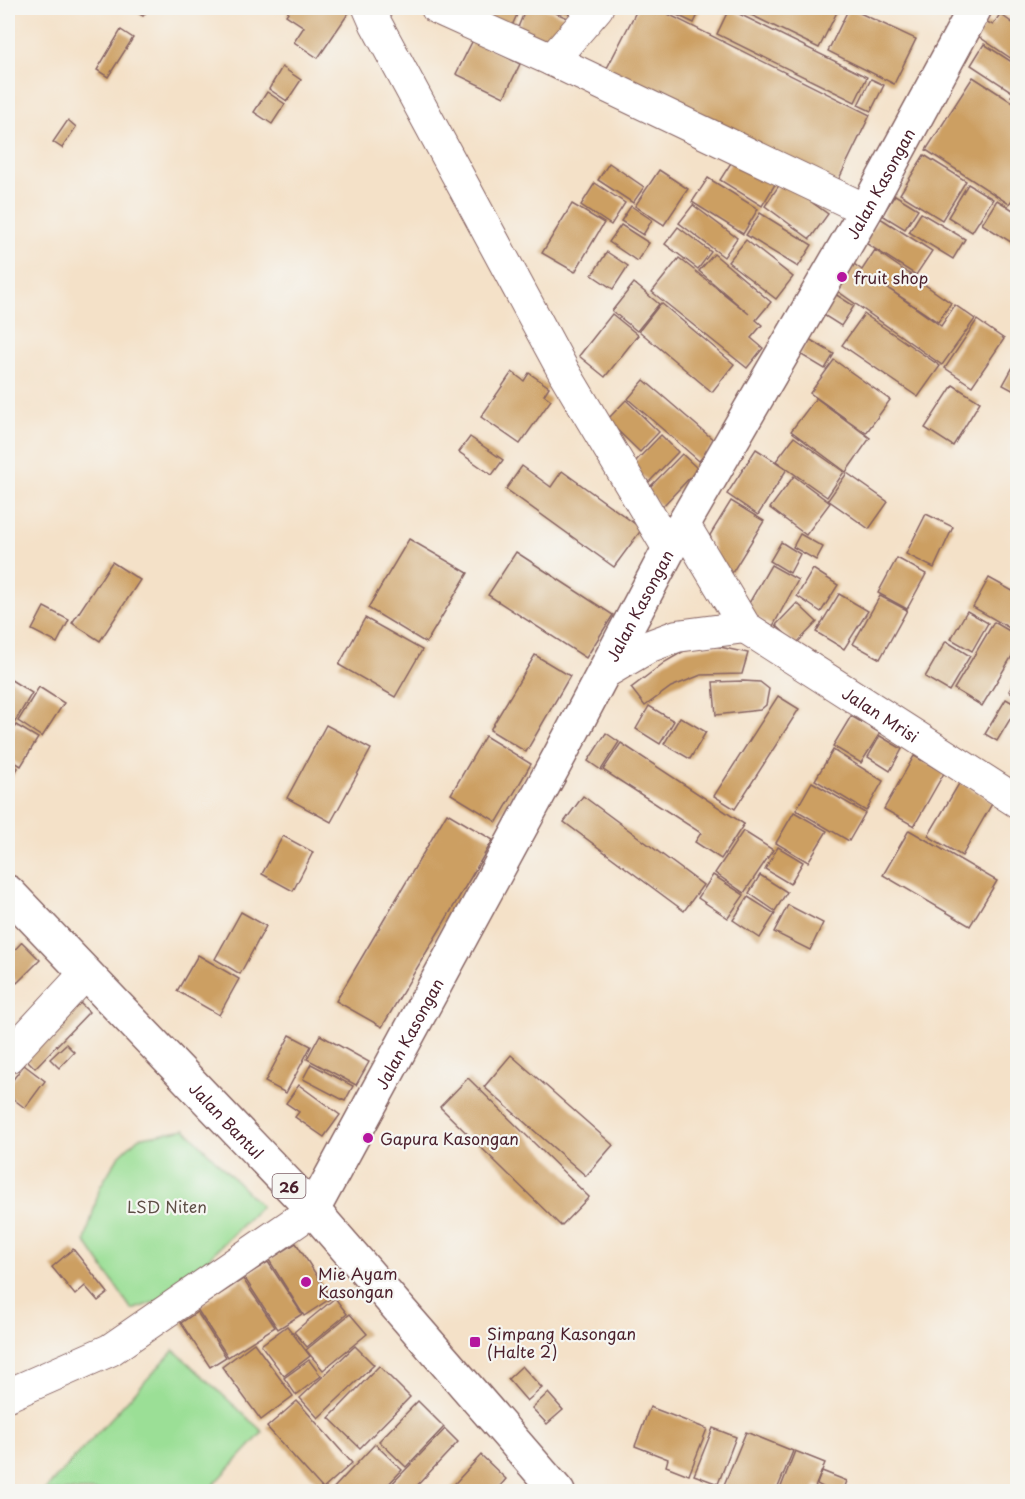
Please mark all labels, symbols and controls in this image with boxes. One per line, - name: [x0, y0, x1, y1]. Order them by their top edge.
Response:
- street label: Jalan Kasongan: [840, 123, 920, 243]
- place label: fruit shop: [854, 265, 928, 289]
- marker: fruit shop: [835, 270, 849, 284]
- street label: Jalan Kasongan: [600, 545, 679, 666]
- street label: Jalan Mrisi: [838, 680, 924, 747]
- street label: Jalan Kasongan: [369, 973, 449, 1093]
- street label: Jalan Bantul: [184, 1076, 269, 1164]
- place label: Gapura Kasongan: [380, 1126, 519, 1150]
- marker: Gapura Kasongan: [361, 1131, 375, 1145]
- road number: 26: [272, 1174, 306, 1198]
- park label: LSD Niten: [127, 1194, 207, 1218]
- place label: Mie Ayam Kasongan: [318, 1261, 398, 1303]
- marker: Mie Ayam Kasongan: [299, 1275, 313, 1289]
- place label: Simpang Kasongan (Halte 2): [487, 1321, 636, 1363]
- marker: Simpang Kasongan (Halte 2): [468, 1335, 482, 1349]

